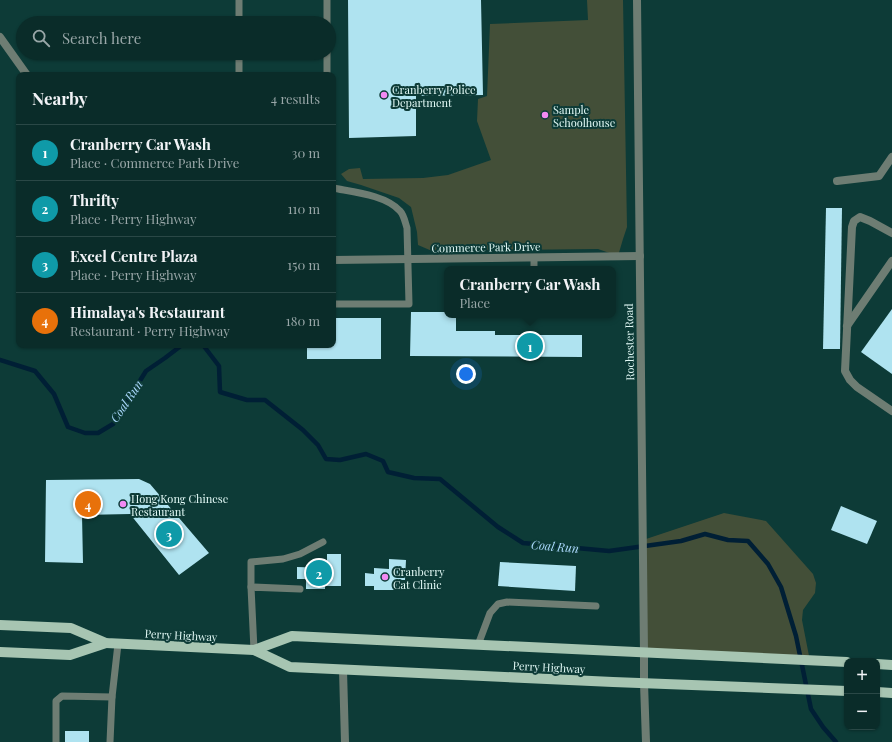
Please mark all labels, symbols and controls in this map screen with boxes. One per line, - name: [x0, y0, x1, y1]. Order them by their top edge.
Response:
- search box: [16, 16, 336, 60]
- icon: search: [30, 27, 52, 49]
- text: Search here: [62, 28, 141, 48]
- place label: Cranberry Police Department: [392, 82, 476, 110]
- text: Nearby: [32, 87, 87, 109]
- text: 4 results: [271, 90, 320, 107]
- marker: Cranberry Police Department: [379, 90, 389, 100]
- place label: Sample Schoolhouse: [553, 102, 616, 130]
- marker: Sample Schoolhouse: [540, 110, 550, 120]
- text: Cranberry Car Wash: [70, 134, 211, 154]
- text: 1: [43, 144, 47, 161]
- text: 30 m: [292, 144, 320, 161]
- text: Place · Commerce Park Drive: [70, 154, 239, 171]
- text: Thrifty: [70, 190, 119, 210]
- text: 2: [42, 200, 48, 217]
- text: 110 m: [288, 200, 320, 217]
- text: Place · Perry Highway: [70, 210, 196, 227]
- street label: Commerce Park Drive: [431, 239, 541, 255]
- text: Excel Centre Plaza: [70, 246, 198, 266]
- text: 3: [42, 256, 48, 273]
- text: 150 m: [287, 256, 320, 273]
- text: Place · Perry Highway: [70, 266, 196, 283]
- popup: [444, 266, 616, 318]
- text: Cranberry Car Wash: [460, 274, 600, 294]
- text: Place: [460, 294, 490, 311]
- text: Himalaya's Restaurant: [70, 302, 225, 322]
- street label: Rochester Road: [621, 303, 637, 381]
- text: 4: [42, 312, 48, 329]
- text: 180 m: [286, 312, 320, 329]
- text: Restaurant · Perry Highway: [70, 322, 230, 339]
- pin: 1: [517, 331, 543, 361]
- your location: [456, 364, 476, 384]
- water label: Coal Run: [106, 377, 146, 425]
- pin: 4: [75, 489, 101, 519]
- place label: Hong Kong Chinese Restaurant: [131, 491, 229, 519]
- marker: Hong Kong Chinese Restaurant: [118, 499, 128, 509]
- pin: 3: [156, 519, 182, 549]
- water label: Coal Run: [530, 536, 580, 556]
- pin: 2: [306, 558, 332, 588]
- place label: Cranberry Cat Clinic: [393, 564, 445, 592]
- marker: Cranberry Cat Clinic: [380, 572, 390, 582]
- street label: Perry Highway: [144, 626, 218, 644]
- street label: Perry Highway: [512, 658, 586, 676]
- map controls: [844, 658, 880, 730]
- button: +: [844, 658, 880, 694]
- button: −: [844, 694, 880, 730]

